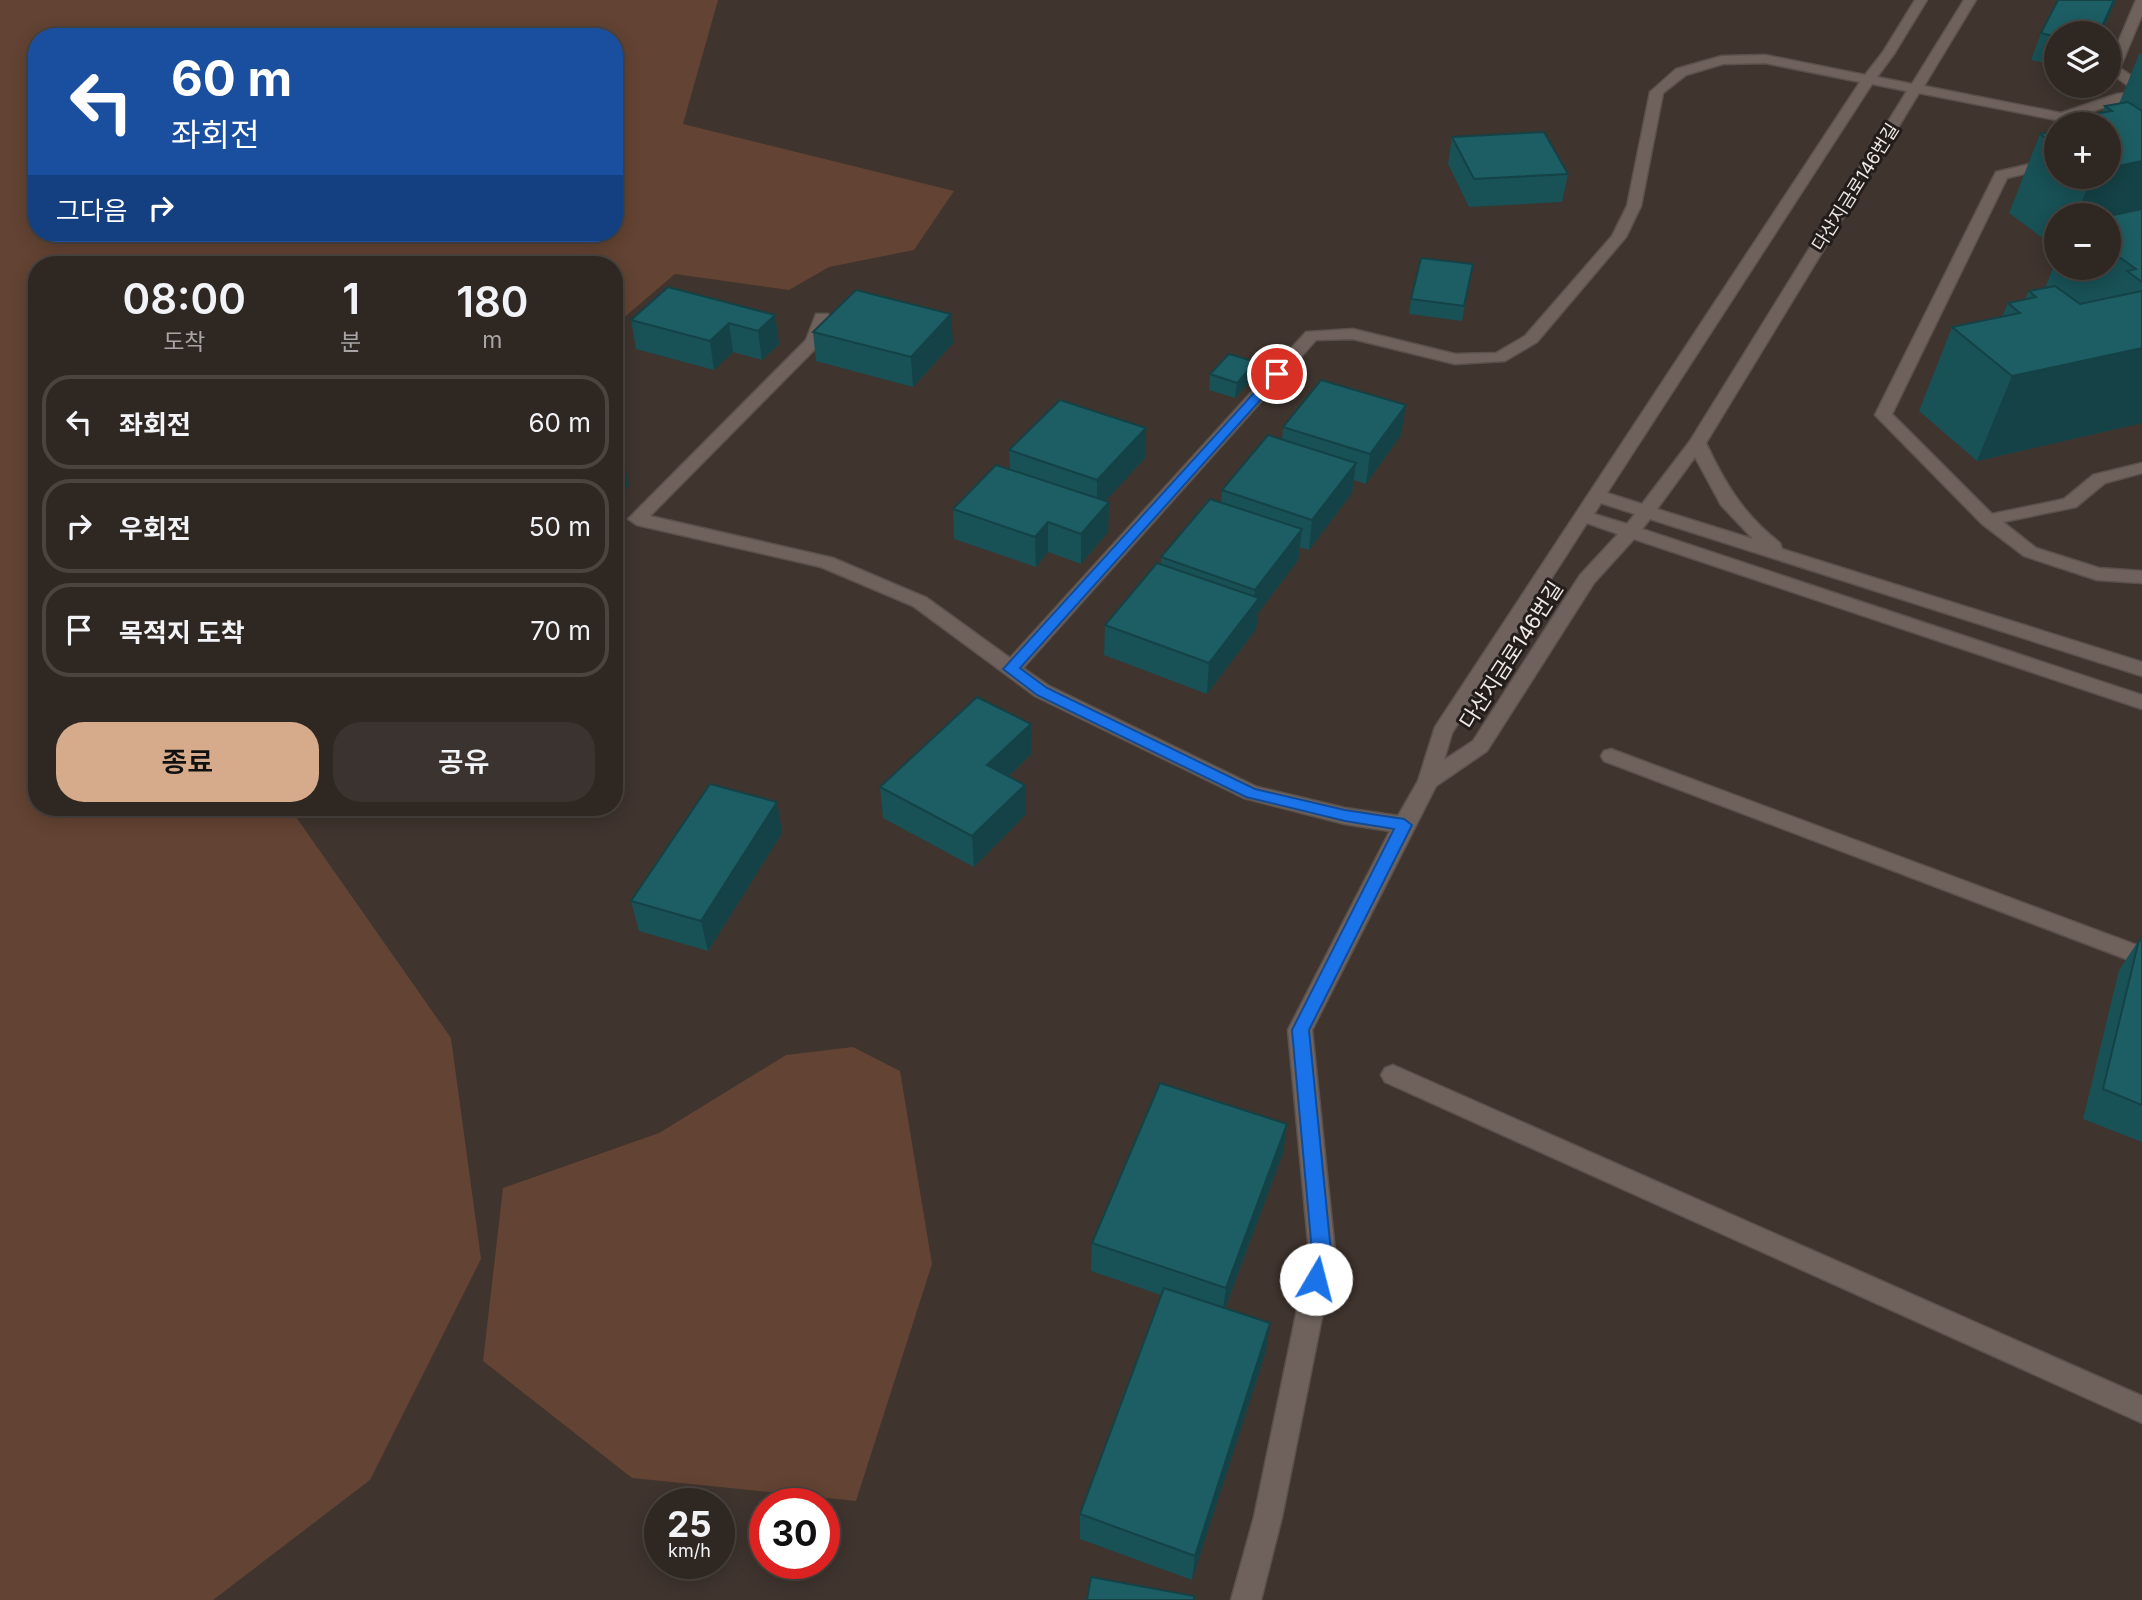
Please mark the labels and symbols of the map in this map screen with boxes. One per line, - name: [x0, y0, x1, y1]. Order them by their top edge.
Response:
- street label: 다산지금로146번길: [1807, 120, 1903, 254]
- pin: [1247, 344, 1307, 404]
- street label: 다산지금로146번길: [1454, 577, 1568, 733]
- position arrow: [1279, 1242, 1353, 1316]
- speed limit sign: 30: [749, 1488, 840, 1579]

